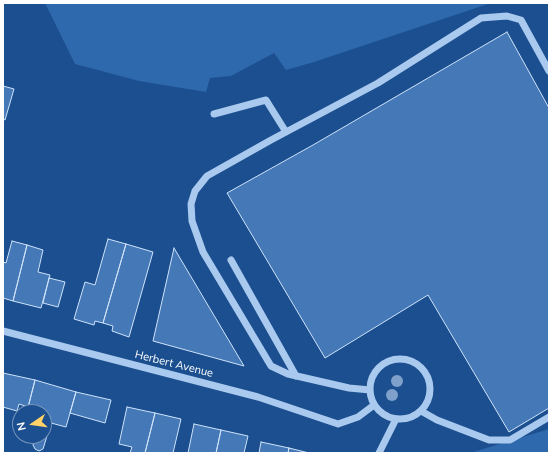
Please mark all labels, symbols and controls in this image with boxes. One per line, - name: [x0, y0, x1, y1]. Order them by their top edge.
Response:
- street label: Herbert Avenue: [133, 348, 215, 380]
- north arrow: [12, 404, 52, 444]
- text: N: [14, 421, 29, 432]

